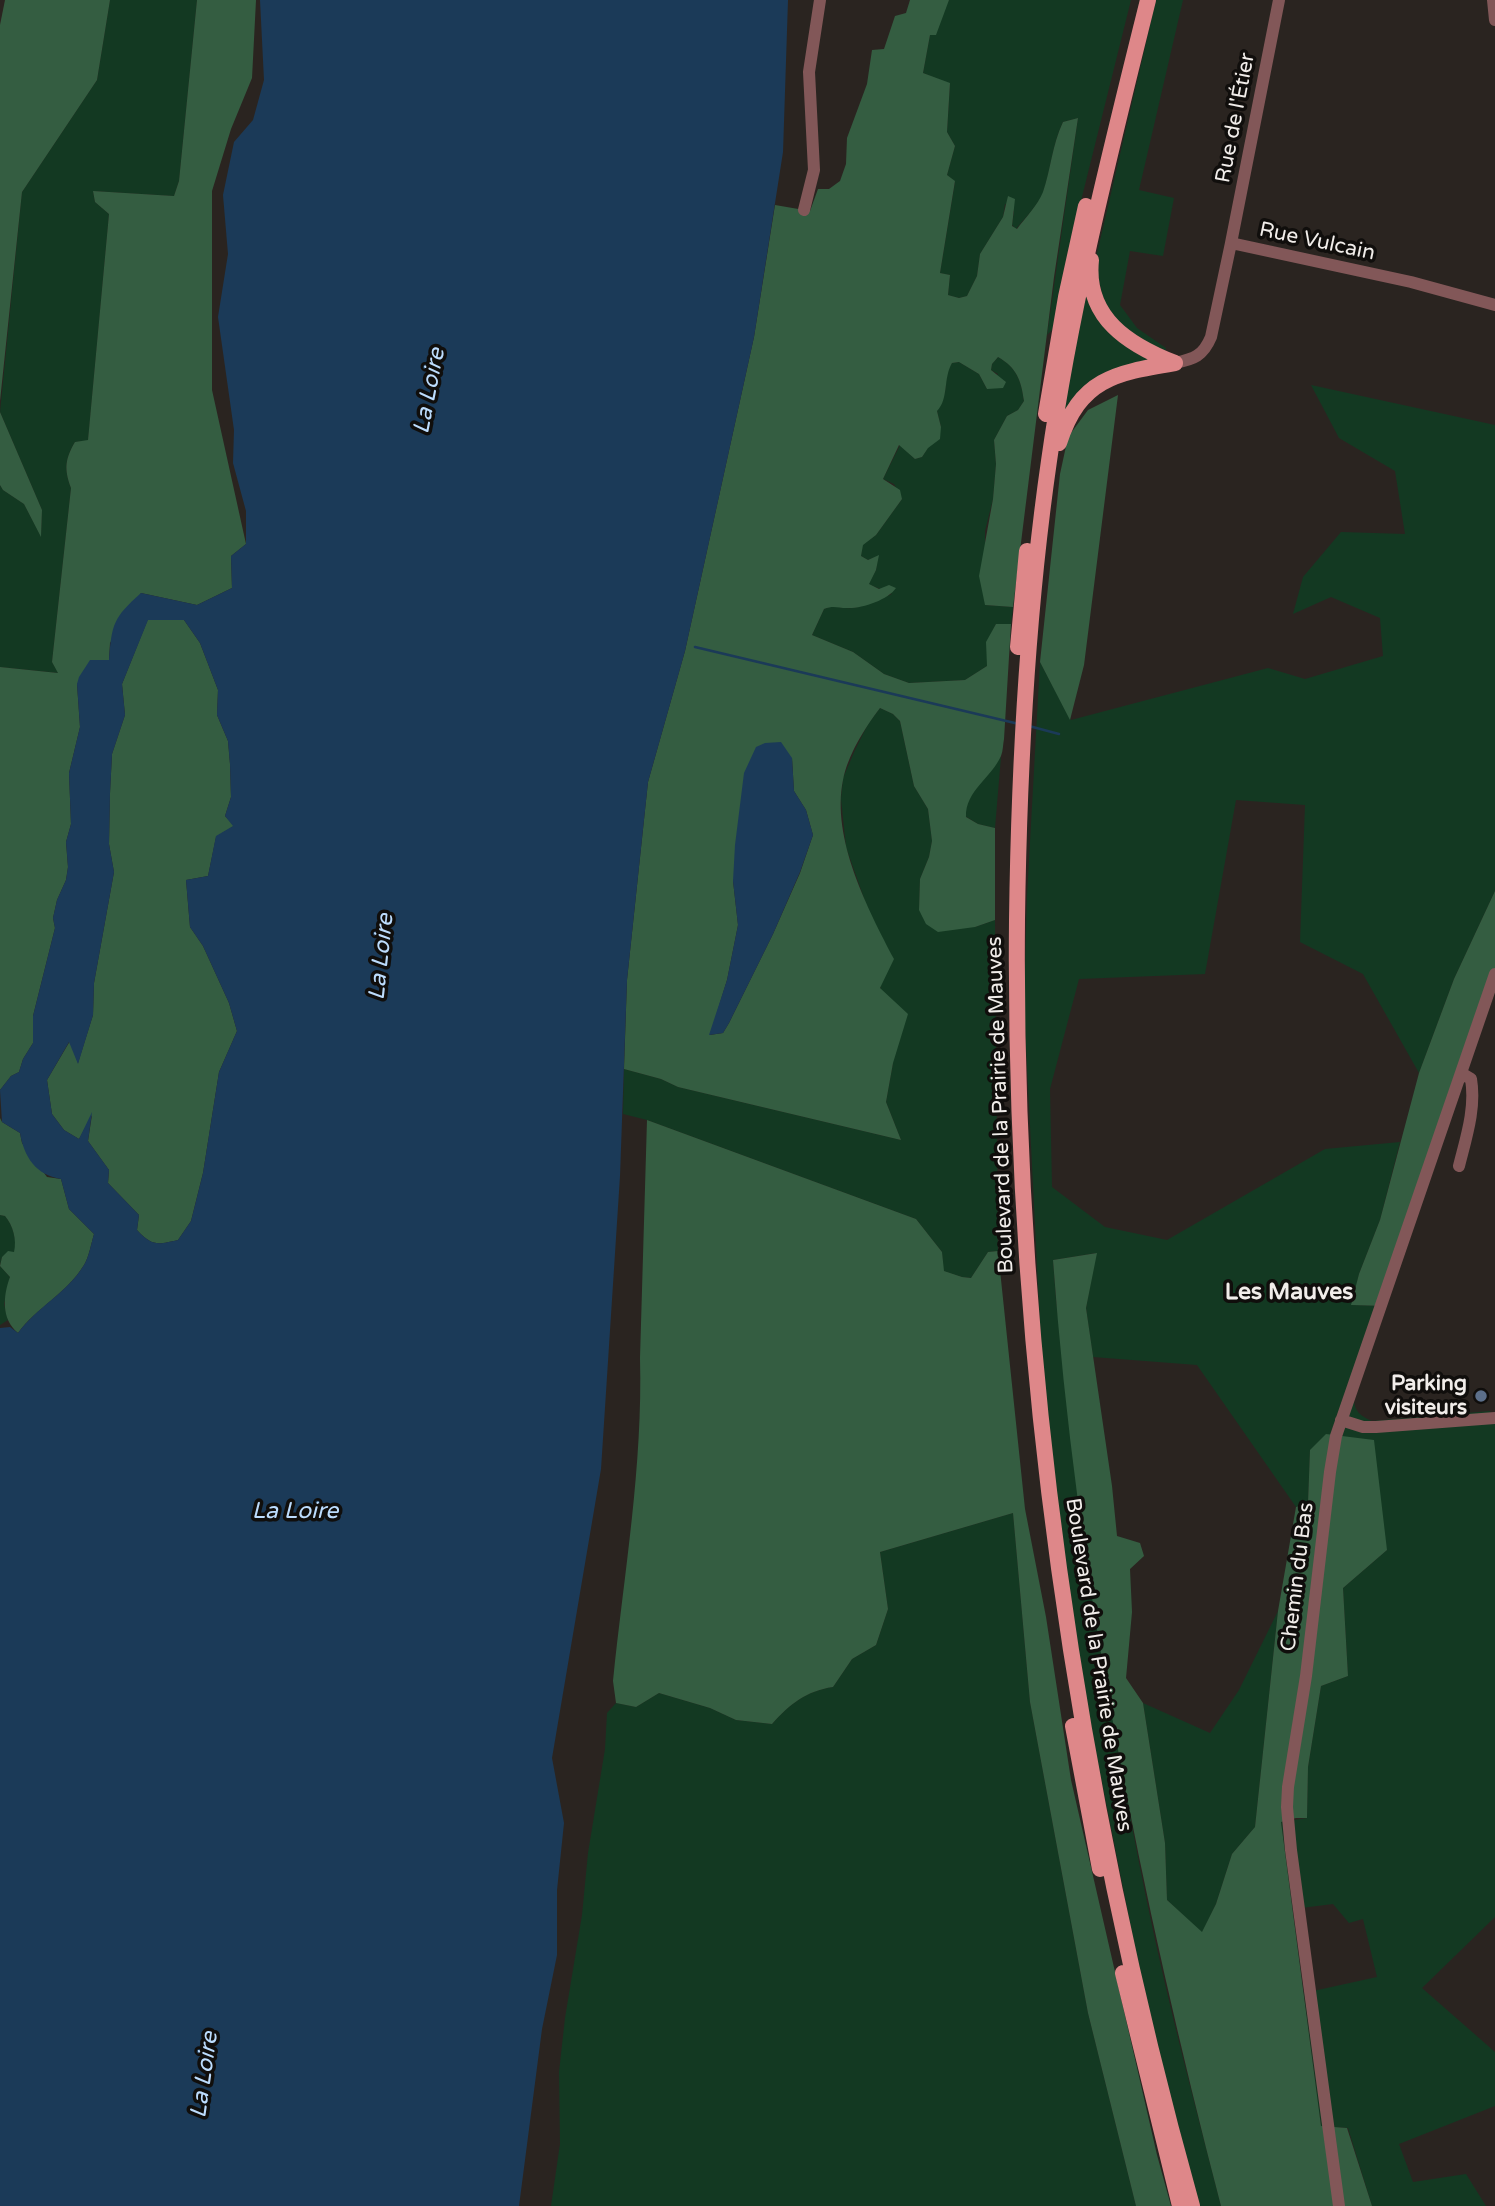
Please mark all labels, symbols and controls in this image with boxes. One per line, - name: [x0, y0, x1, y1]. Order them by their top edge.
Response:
- street label: Rue de l'Étier: [1211, 51, 1261, 185]
- street label: Rue Vulcain: [1257, 217, 1377, 267]
- water label: La Loire: [408, 346, 452, 436]
- water label: La Loire: [364, 912, 400, 1002]
- street label: Boulevard de la Prairie de Mauves: [983, 936, 1019, 1274]
- district label: Les Mauves: [1225, 1279, 1353, 1307]
- place label: Parking visiteurs: [1385, 1371, 1467, 1421]
- marker: Parking visiteurs: [1473, 1388, 1489, 1404]
- street label: Boulevard de la Prairie de Mauves: [1059, 1496, 1137, 1834]
- water label: La Loire: [252, 1498, 338, 1526]
- street label: Chemin du Bas: [1276, 1501, 1320, 1653]
- water label: La Loire: [185, 2030, 225, 2120]

